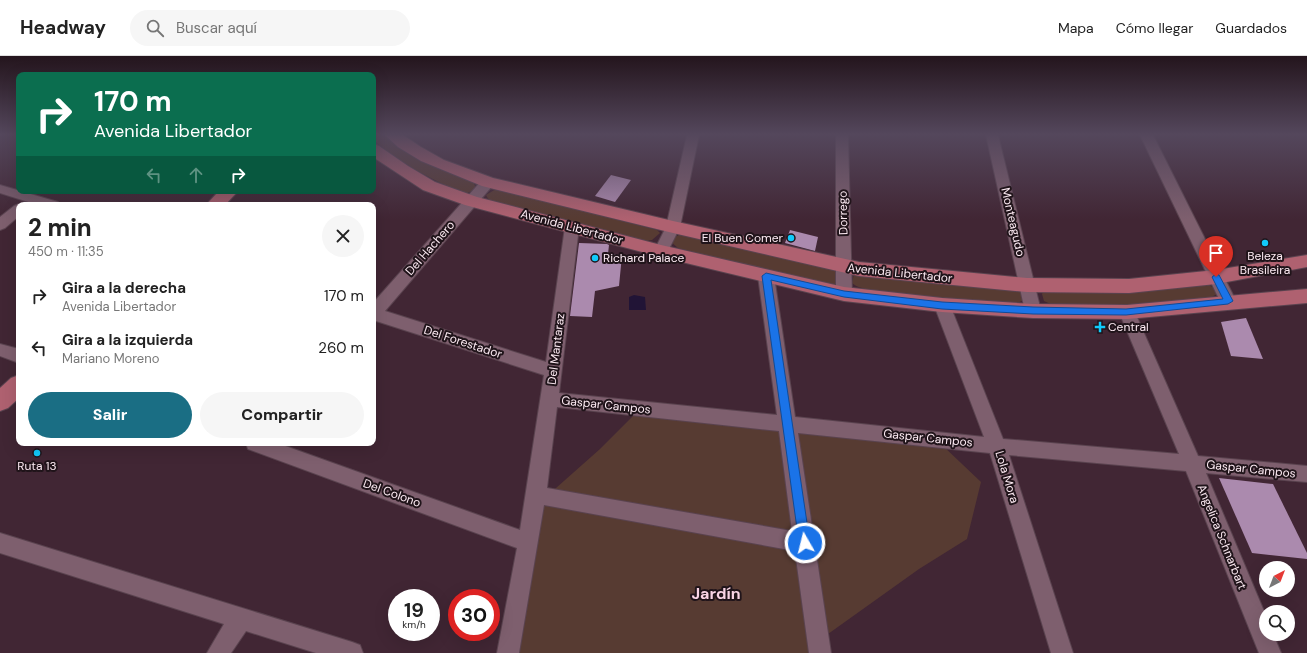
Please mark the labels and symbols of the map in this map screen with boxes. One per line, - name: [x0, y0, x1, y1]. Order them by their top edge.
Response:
- street label: Monteagudo: [997, 186, 1029, 258]
- street label: Dorrego: [835, 191, 851, 235]
- street label: Avenida Libertador: [519, 206, 626, 249]
- street label: Del Hachero: [402, 217, 458, 279]
- place label: El Buen Comer: [702, 230, 784, 246]
- marker: El Buen Comer: [786, 233, 796, 243]
- pin: [1199, 236, 1233, 277]
- marker: Beleza Brasileira: [1260, 238, 1270, 248]
- place label: Beleza Brasileira: [1240, 248, 1290, 278]
- place label: Richard Palace: [603, 250, 685, 266]
- marker: Richard Palace: [590, 253, 600, 263]
- street label: Avenida Libertador: [847, 260, 954, 287]
- street label: Del Mantaraz: [544, 312, 568, 386]
- place label: Central: [1108, 319, 1149, 335]
- street label: Del Forestador: [422, 322, 505, 362]
- marker: Central: [1095, 322, 1105, 332]
- street label: Gaspar Campos: [561, 392, 651, 418]
- street label: Gaspar Campos: [883, 425, 973, 451]
- marker: Ruta 13: [32, 448, 42, 458]
- street label: Lola Mora: [991, 449, 1023, 505]
- street label: Gaspar Campos: [1206, 456, 1296, 482]
- place label: Ruta 13: [17, 458, 57, 474]
- street label: Del Colono: [361, 475, 423, 511]
- street label: Angelica Schnarbart: [1194, 482, 1251, 592]
- position arrow: [784, 522, 826, 564]
- north arrow: [1259, 561, 1295, 597]
- district label: Jardín: [691, 583, 741, 604]
- speed limit sign: 30: [448, 589, 500, 641]

